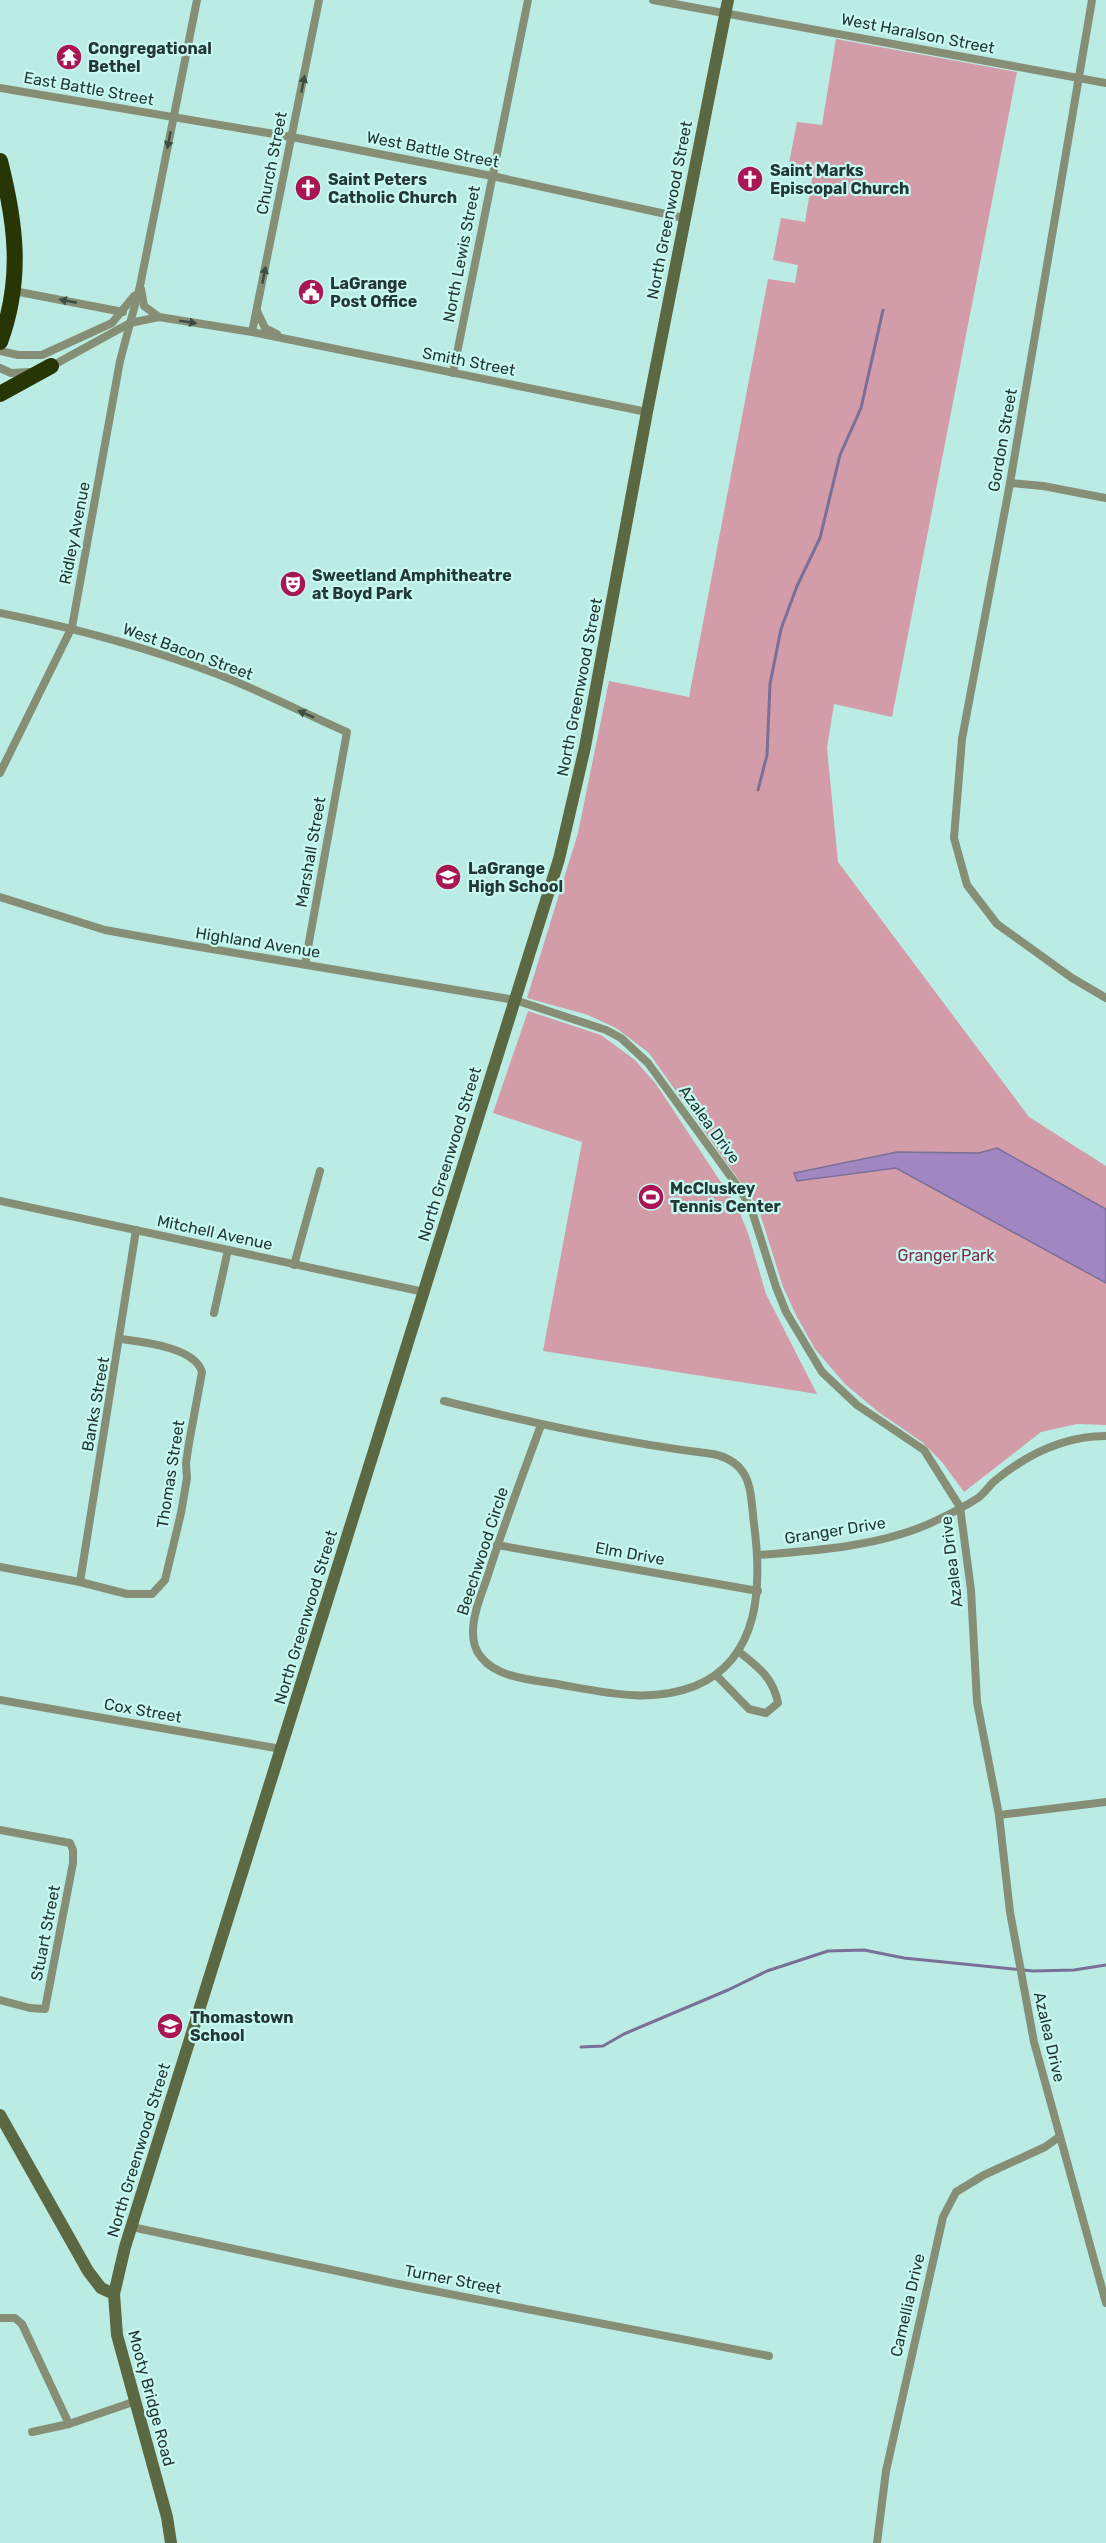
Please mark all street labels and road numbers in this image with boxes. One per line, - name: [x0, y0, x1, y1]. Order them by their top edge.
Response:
- street label: West Haralson Street: [840, 9, 996, 58]
- street label: East Battle Street: [22, 68, 155, 109]
- street label: Church Street: [252, 110, 291, 216]
- street label: North Greenwood Street: [643, 119, 696, 301]
- street label: West Battle Street: [365, 127, 501, 172]
- street label: North Lewis Street: [439, 184, 484, 324]
- street label: Smith Street: [421, 343, 517, 380]
- street label: Gordon Street: [984, 387, 1021, 493]
- street label: Ridley Avenue: [55, 480, 94, 586]
- street label: North Greenwood Street: [553, 596, 606, 778]
- street label: West Bacon Street: [120, 619, 256, 684]
- street label: Marshall Street: [291, 795, 330, 909]
- street label: Highland Avenue: [194, 923, 322, 962]
- street label: North Greenwood Street: [414, 1065, 485, 1244]
- street label: Azalea Drive: [675, 1082, 744, 1167]
- street label: Mitchell Avenue: [155, 1211, 274, 1254]
- street label: Banks Street: [78, 1355, 113, 1453]
- street label: Thomas Street: [153, 1419, 188, 1530]
- street label: Beechwood Circle: [453, 1485, 512, 1618]
- street label: Granger Drive: [783, 1513, 887, 1548]
- street label: Azalea Drive: [936, 1515, 967, 1609]
- street label: North Greenwood Street: [270, 1528, 341, 1707]
- street label: Elm Drive: [594, 1538, 666, 1569]
- street label: Cox Street: [103, 1694, 183, 1727]
- street label: Stuart Street: [27, 1884, 64, 1983]
- street label: Azalea Drive: [1030, 1990, 1069, 2084]
- street label: North Greenwood Street: [103, 2061, 174, 2240]
- street label: Camellia Drive: [886, 2252, 929, 2359]
- street label: Turner Street: [403, 2261, 503, 2298]
- street label: Mooty Bridge Road: [124, 2328, 179, 2468]

